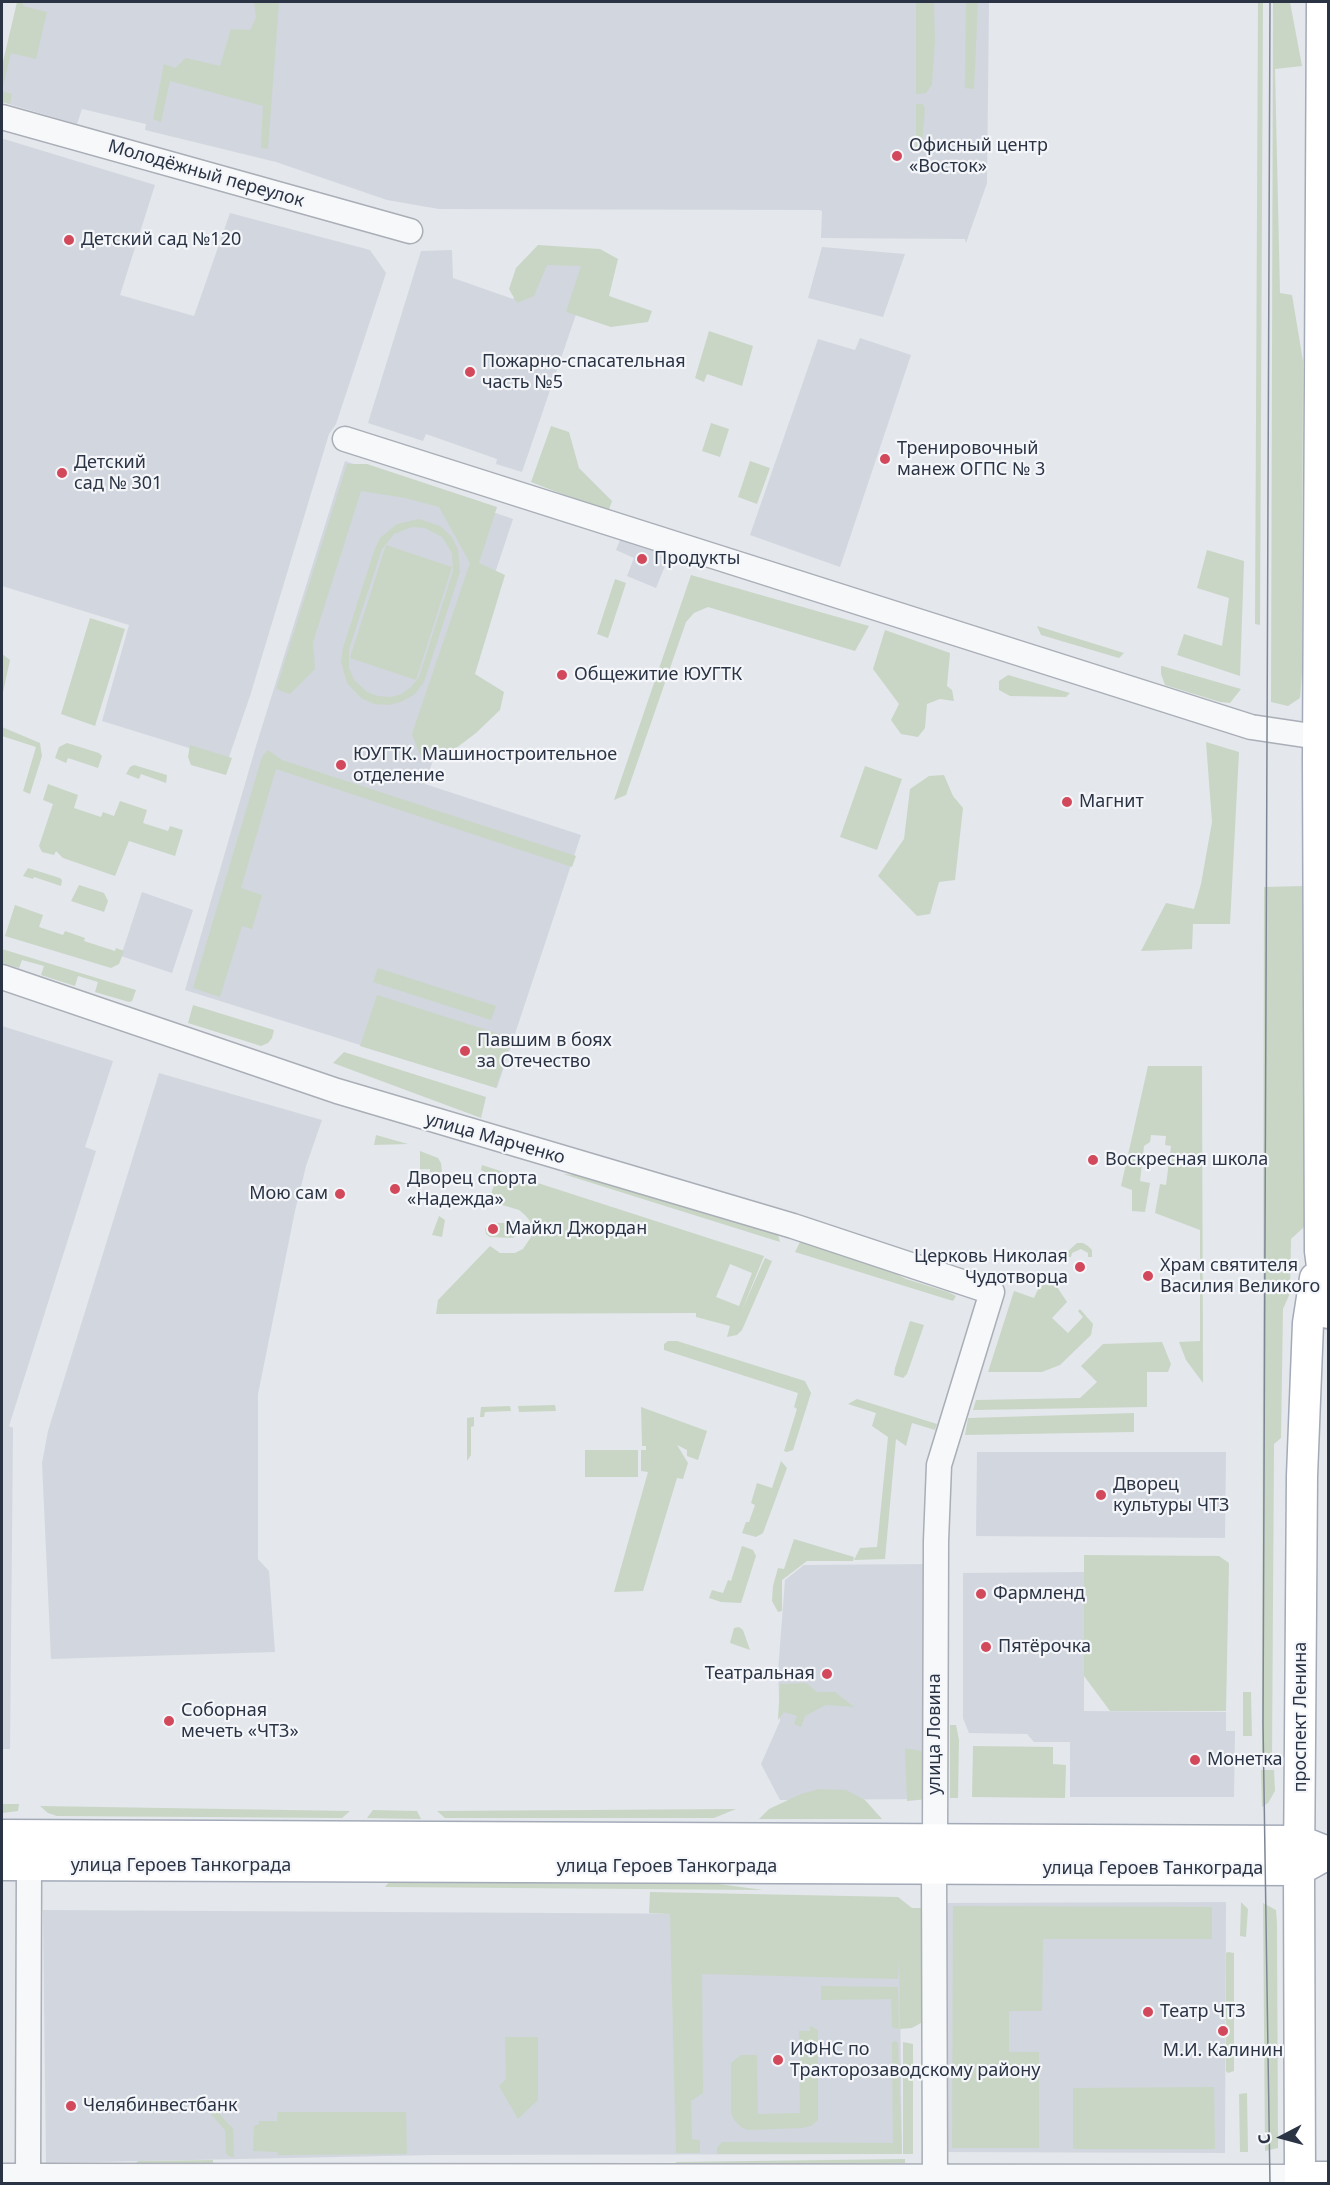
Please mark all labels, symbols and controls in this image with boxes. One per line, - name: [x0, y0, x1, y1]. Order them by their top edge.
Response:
- place label: Офисный центр «Восток»: [909, 135, 1048, 178]
- street label: Молодёжный переулок: [105, 136, 307, 212]
- marker: Офисный центр «Восток»: [890, 149, 904, 163]
- place label: Детский сад №120: [81, 229, 241, 251]
- marker: Детский сад №120: [62, 233, 76, 247]
- place label: Пожарно-спасательная часть №5: [482, 351, 686, 394]
- marker: Пожарно-спасательная часть №5: [463, 365, 477, 379]
- place label: Тренировочный манеж ОГПС № 3: [897, 438, 1045, 480]
- place label: Детский сад № 301: [74, 452, 162, 494]
- marker: Тренировочный манеж ОГПС № 3: [878, 452, 892, 466]
- marker: Детский сад № 301: [55, 466, 69, 480]
- place label: Продукты: [654, 548, 740, 570]
- marker: Продукты: [635, 552, 649, 566]
- place label: Общежитие ЮУГТК: [574, 664, 742, 686]
- marker: Общежитие ЮУГТК: [555, 668, 569, 682]
- place label: ЮУГТК. Машиностроительное отделение: [353, 744, 617, 786]
- marker: ЮУГТК. Машиностроительное отделение: [334, 758, 348, 772]
- place label: Магнит: [1079, 791, 1144, 813]
- marker: Магнит: [1060, 795, 1074, 809]
- place label: Павшим в боях за Отечество: [477, 1030, 612, 1072]
- marker: Павшим в боях за Отечество: [458, 1044, 472, 1058]
- street label: улица Марченко: [423, 1109, 567, 1169]
- place label: Воскресная школа: [1105, 1149, 1268, 1171]
- marker: Воскресная школа: [1086, 1153, 1100, 1167]
- place label: Дворец спорта «Надежда»: [407, 1168, 537, 1210]
- marker: Дворец спорта «Надежда»: [388, 1182, 402, 1196]
- place label: Мою сам: [249, 1183, 328, 1205]
- marker: Мою сам: [333, 1187, 347, 1201]
- place label: Майкл Джордан: [505, 1218, 647, 1240]
- marker: Майкл Джордан: [486, 1222, 500, 1236]
- place label: Церковь Николая Чудотворца: [914, 1246, 1068, 1288]
- place label: Храм святителя Василия Великого: [1160, 1255, 1320, 1298]
- marker: Церковь Николая Чудотворца: [1073, 1260, 1087, 1274]
- marker: Храм святителя Василия Великого: [1141, 1269, 1155, 1283]
- place label: Дворец культуры ЧТЗ: [1113, 1474, 1229, 1516]
- marker: Дворец культуры ЧТЗ: [1094, 1488, 1108, 1502]
- place label: Фармленд: [993, 1583, 1085, 1605]
- marker: Фармленд: [974, 1587, 988, 1601]
- place label: Пятёрочка: [998, 1636, 1091, 1658]
- marker: Пятёрочка: [979, 1640, 993, 1654]
- street label: проспект Ленина: [1290, 1642, 1312, 1792]
- place label: Театральная: [705, 1663, 815, 1685]
- marker: Театральная: [820, 1667, 834, 1681]
- street label: улица Ловина: [924, 1673, 946, 1795]
- place label: Соборная мечеть «ЧТЗ»: [181, 1700, 299, 1742]
- marker: Соборная мечеть «ЧТЗ»: [162, 1714, 176, 1728]
- place label: Монетка: [1207, 1749, 1282, 1771]
- marker: Монетка: [1188, 1753, 1202, 1767]
- street label: улица Героев Танкограда: [71, 1855, 291, 1877]
- street label: улица Героев Танкограда: [557, 1856, 777, 1878]
- street label: улица Героев Танкограда: [1043, 1858, 1263, 1880]
- place label: Театр ЧТЗ: [1160, 2001, 1246, 2023]
- marker: Театр ЧТЗ: [1141, 2005, 1155, 2019]
- marker: М.И. Калинин: [1216, 2024, 1230, 2038]
- place label: ИФНС по Тракторозаводскому району: [790, 2039, 1040, 2082]
- place label: М.И. Калинин: [1163, 2040, 1283, 2062]
- marker: ИФНС по Тракторозаводскому району: [771, 2053, 785, 2067]
- place label: Челябинвестбанк: [83, 2095, 238, 2117]
- marker: Челябинвестбанк: [64, 2099, 78, 2113]
- north arrow: [1252, 2107, 1312, 2167]
- text: С: [1253, 2133, 1276, 2145]

